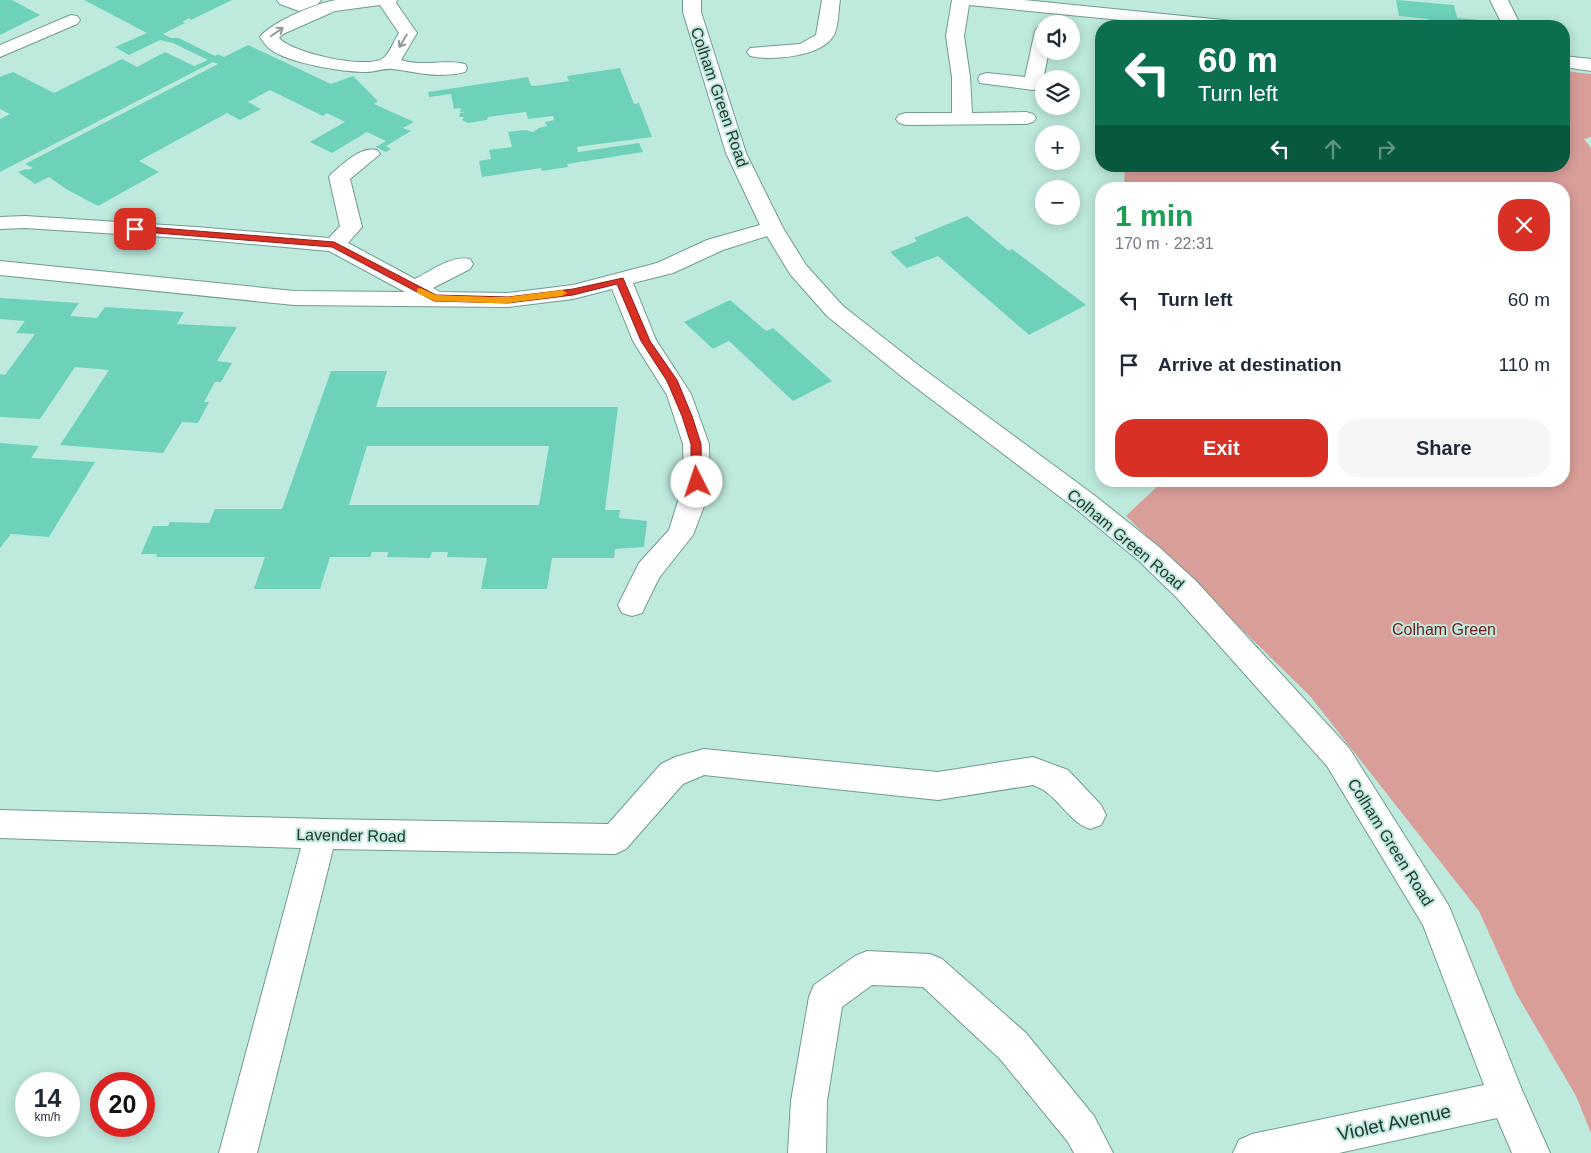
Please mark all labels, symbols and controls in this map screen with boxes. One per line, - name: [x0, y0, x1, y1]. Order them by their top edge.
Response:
- map controls: [1035, 15, 1080, 225]
- button: sound: [1035, 15, 1080, 60]
- street label: Colham Green Road: [688, 25, 751, 169]
- one-way arrow: [270, 27, 284, 37]
- one-way arrow: [397, 33, 407, 48]
- icon: left: [1115, 40, 1180, 105]
- text: 60 m: [1198, 40, 1278, 79]
- button: layers: [1035, 70, 1080, 115]
- text: Turn left: [1198, 81, 1278, 106]
- button: +: [1035, 125, 1080, 170]
- icon: left: [1266, 135, 1294, 163]
- icon: ahead: [1319, 135, 1347, 163]
- icon: right: [1372, 135, 1400, 163]
- button: −: [1035, 180, 1080, 225]
- text: 1 min: [1115, 199, 1193, 232]
- button: close: [1498, 199, 1550, 251]
- pin: [114, 208, 156, 250]
- icon: arrive: [121, 215, 149, 243]
- text: 170 m · 22:31: [1115, 235, 1214, 252]
- icon: left: [1115, 286, 1143, 314]
- text: Turn left: [1158, 289, 1233, 310]
- text: 60 m: [1508, 289, 1550, 310]
- icon: arrive: [1115, 351, 1143, 379]
- text: Arrive at destination: [1158, 354, 1342, 375]
- text: 110 m: [1499, 354, 1550, 375]
- button: Exit: [1115, 419, 1328, 477]
- button: Share: [1338, 419, 1550, 477]
- position arrow: [670, 455, 722, 507]
- street label: Colham Green Road: [1064, 486, 1187, 593]
- park label: Colham Green: [1392, 621, 1496, 638]
- street label: Colham Green Road: [1344, 776, 1437, 909]
- street label: Lavender Road: [296, 826, 406, 845]
- speed limit sign: 20: [90, 1072, 155, 1137]
- text: 14: [34, 1084, 61, 1112]
- street label: Violet Avenue: [1335, 1100, 1453, 1145]
- text: km/h: [34, 1110, 61, 1124]

